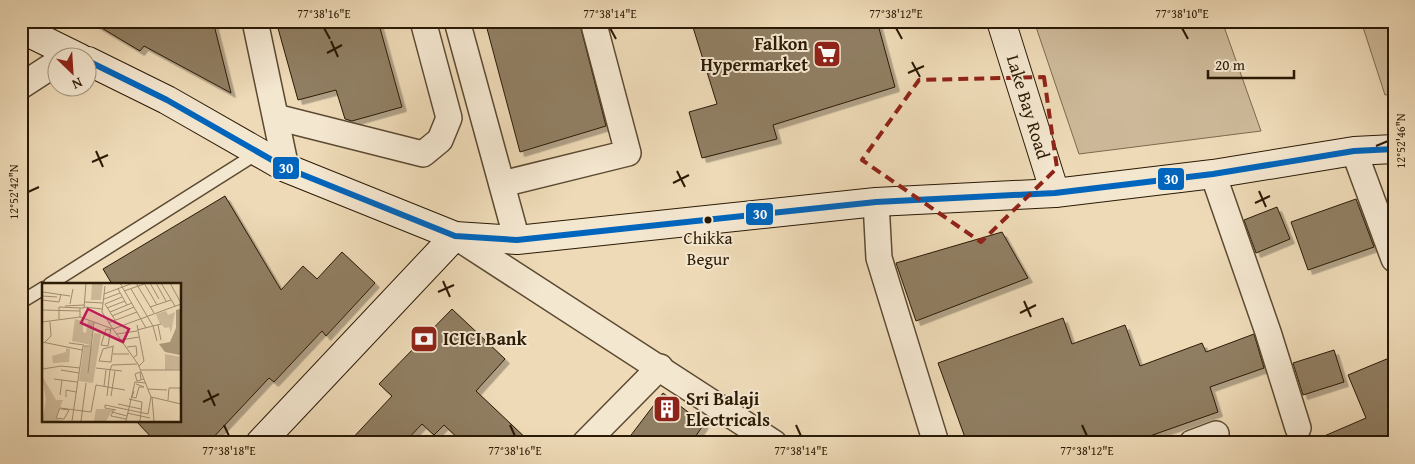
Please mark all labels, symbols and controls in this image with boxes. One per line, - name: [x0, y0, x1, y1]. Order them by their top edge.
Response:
- text: 77°38'16"E: [297, 5, 351, 22]
- text: 77°38'14"E: [583, 5, 637, 22]
- text: 77°38'12"E: [869, 5, 923, 22]
- text: 77°38'10"E: [1155, 5, 1209, 22]
- place label: Falkon Hypermarket: [701, 30, 808, 78]
- supermarket icon: Falkon Hypermarket: [812, 39, 842, 69]
- north arrow: [48, 48, 98, 98]
- scale bar: [1208, 48, 1294, 80]
- street label: Lake Bay Road: [1000, 51, 1057, 163]
- text: 20 m: [1215, 54, 1246, 75]
- text: N: [68, 73, 86, 95]
- text: 12°52'46"N: [1392, 113, 1409, 169]
- line badge: 30: [272, 156, 300, 180]
- text: 30: [279, 158, 293, 178]
- text: 12°52'42"N: [5, 164, 22, 220]
- line badge: 30: [1157, 167, 1185, 191]
- text: 30: [1164, 169, 1178, 189]
- line badge: 30: [745, 202, 774, 226]
- text: 30: [753, 204, 767, 224]
- marker: Chikka Begur: [703, 215, 713, 225]
- place label: Chikka Begur: [684, 225, 732, 271]
- inset map: [42, 283, 181, 422]
- bank icon: ICICI Bank: [409, 324, 439, 354]
- place label: ICICI Bank: [443, 325, 528, 352]
- place label: Sri Balaji Electricals: [686, 385, 770, 433]
- building icon: Sri Balaji Electricals: [652, 394, 682, 424]
- text: 77°38'18"E: [202, 442, 256, 459]
- text: 77°38'16"E: [488, 442, 542, 459]
- text: 77°38'14"E: [774, 442, 828, 459]
- text: 77°38'12"E: [1060, 442, 1114, 459]

